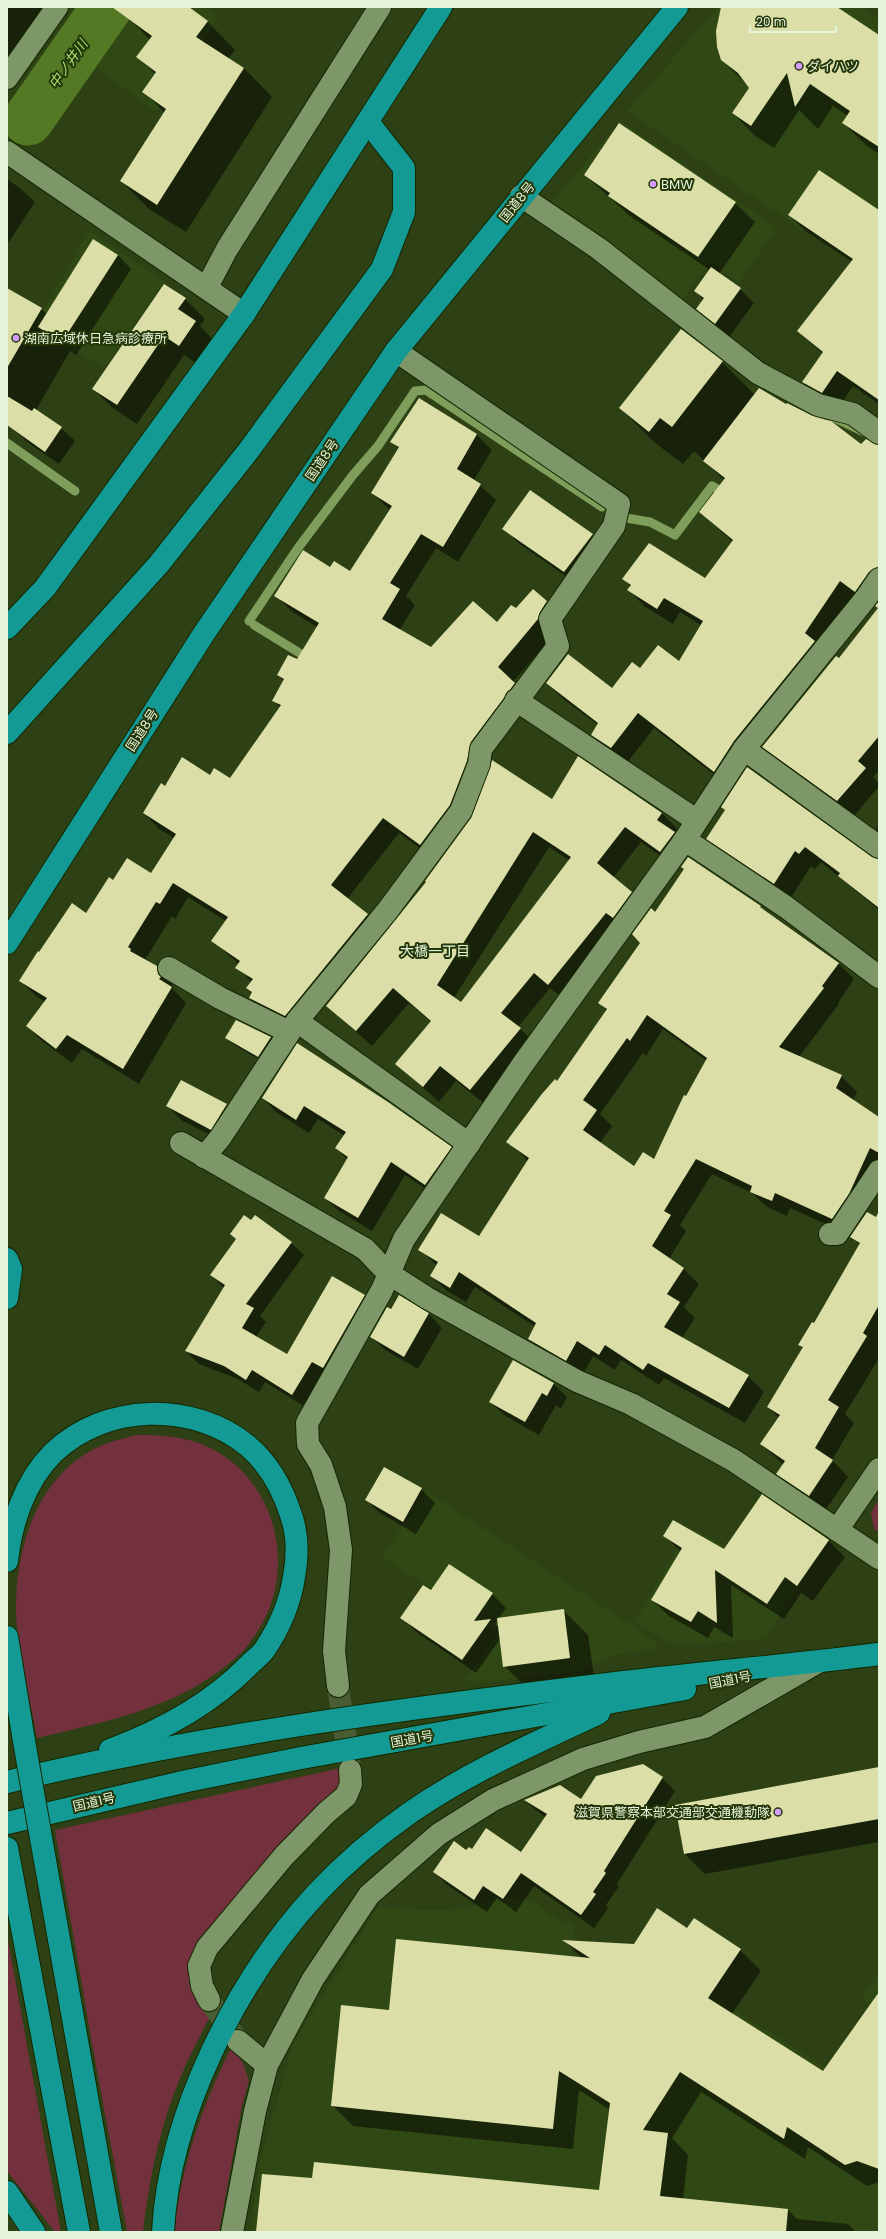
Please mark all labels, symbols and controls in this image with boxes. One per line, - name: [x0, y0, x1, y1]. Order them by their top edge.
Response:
- scale bar: [750, 8, 836, 34]
- text: 20 m: [756, 13, 786, 30]
- water label: 中ノ井川: [44, 34, 93, 93]
- place label: ダイハツ: [807, 57, 859, 76]
- marker: ダイハツ: [794, 61, 804, 71]
- place label: BMW: [661, 175, 693, 194]
- street label: 国道8号: [495, 178, 539, 226]
- marker: BMW: [648, 179, 658, 189]
- place label: 湖南広域休日急病診療所: [24, 329, 167, 348]
- marker: 湖南広域休日急病診療所: [11, 333, 21, 343]
- street label: 国道8号: [301, 435, 343, 485]
- street label: 国道8号: [121, 705, 163, 755]
- district label: 大橋一丁目: [400, 941, 470, 961]
- street label: 国道1号: [707, 1667, 753, 1693]
- street label: 国道1号: [389, 1726, 435, 1752]
- street label: 国道1号: [71, 1788, 117, 1816]
- place label: 滋賀県警察本部交通部交通機動隊: [575, 1803, 770, 1822]
- marker: 滋賀県警察本部交通部交通機動隊: [773, 1807, 783, 1817]

